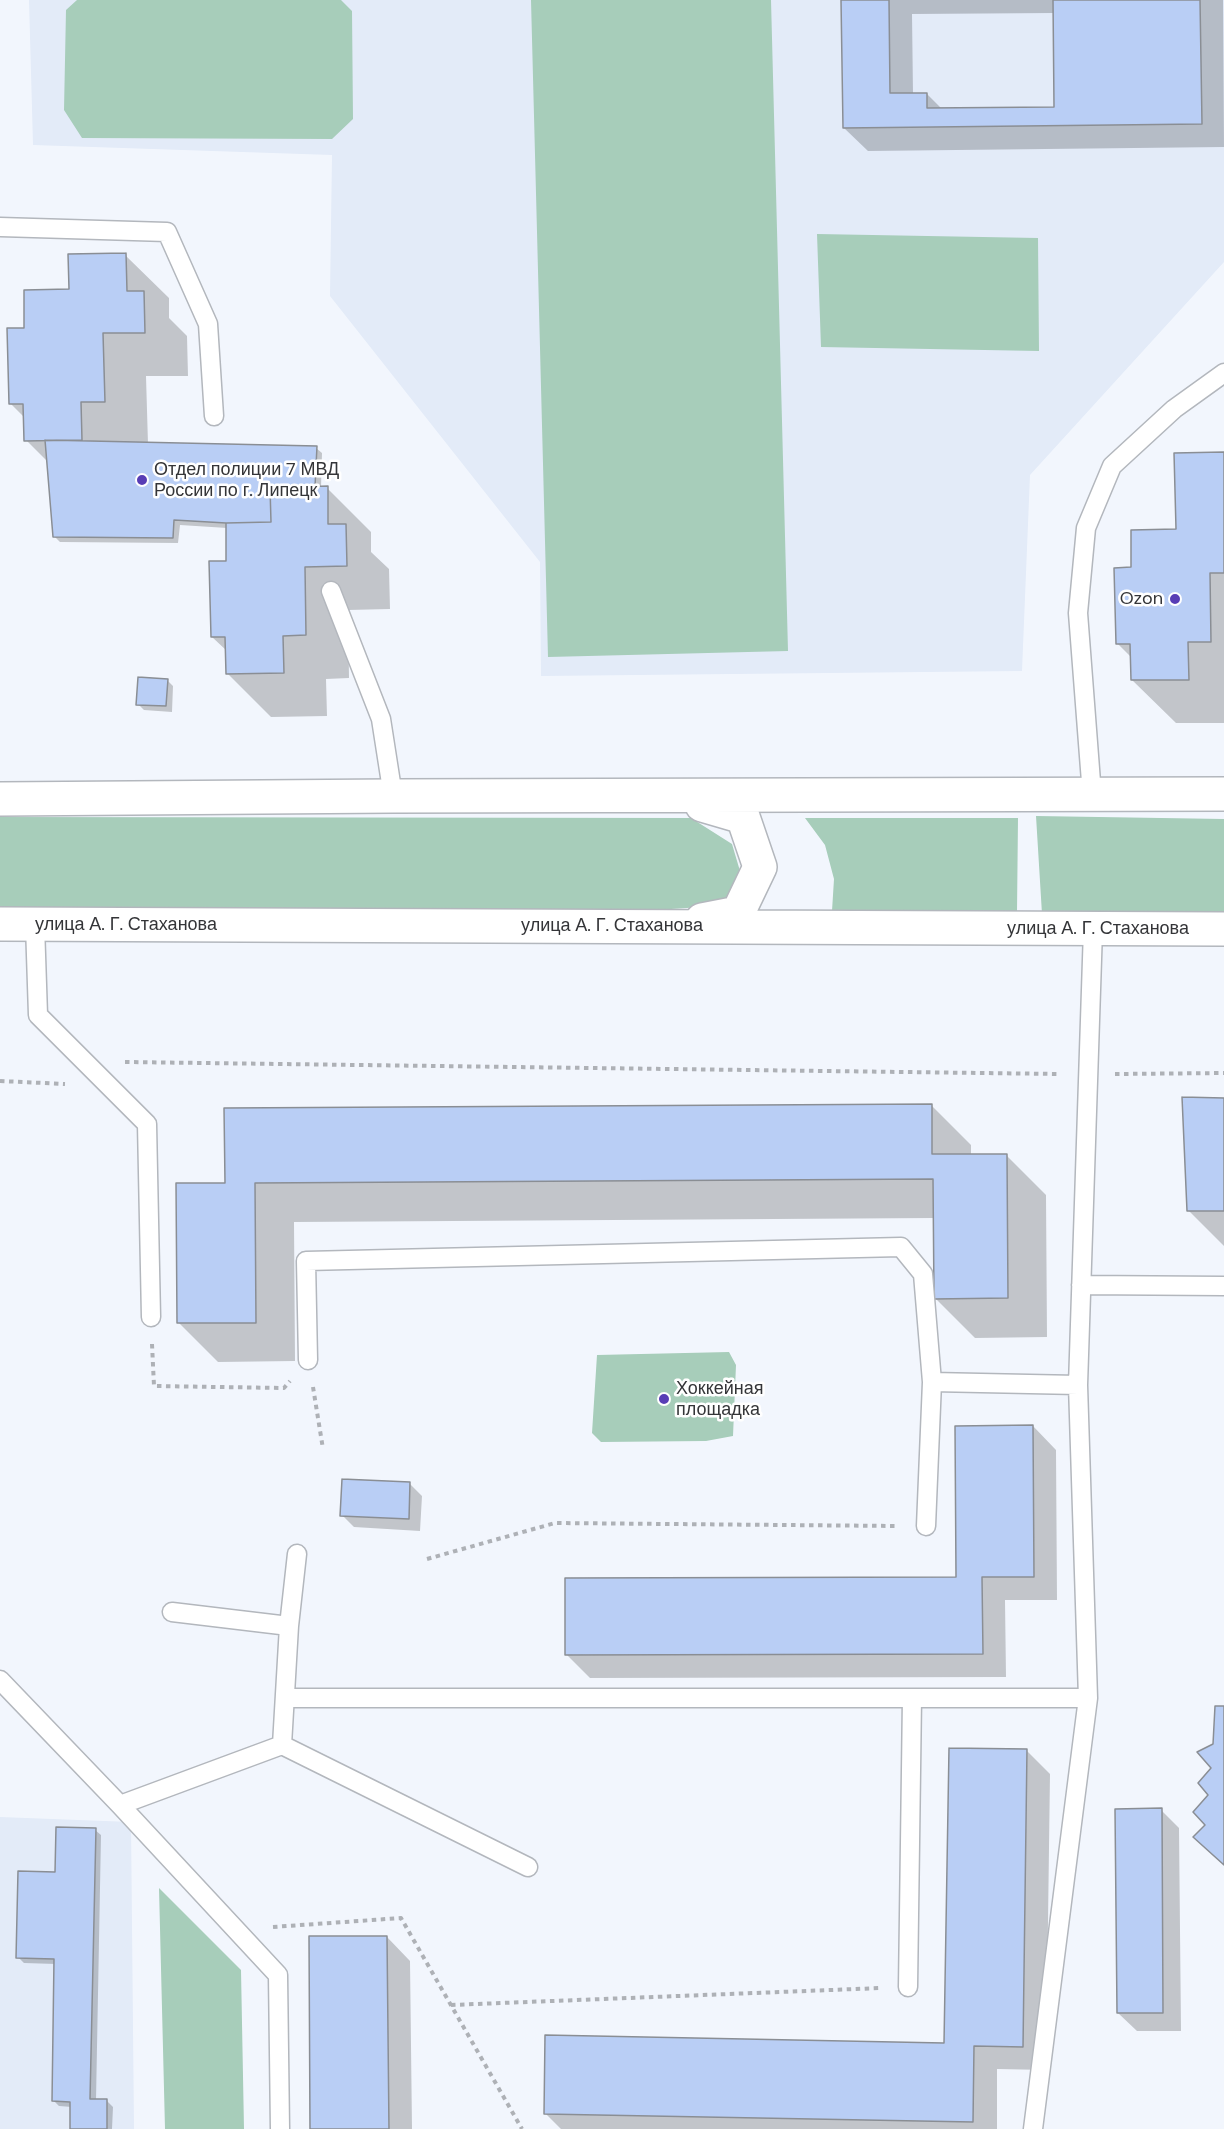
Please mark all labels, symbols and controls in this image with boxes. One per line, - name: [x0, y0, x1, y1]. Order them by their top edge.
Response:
- place label: Отдел полиции 7 МВД России по г. Липецк: [154, 459, 339, 502]
- marker: Отдел полиции 7 МВД России по г. Липецк: [135, 473, 149, 487]
- place label: Ozon: [1120, 588, 1163, 610]
- marker: Ozon: [1168, 592, 1182, 606]
- street label: улица А. Г. Стаханова: [35, 914, 217, 936]
- street label: улица А. Г. Стаханова: [521, 915, 703, 937]
- street label: улица А. Г. Стаханова: [1007, 918, 1189, 940]
- place label: Хоккейная площадка: [676, 1378, 764, 1420]
- marker: Хоккейная площадка: [657, 1392, 671, 1406]

